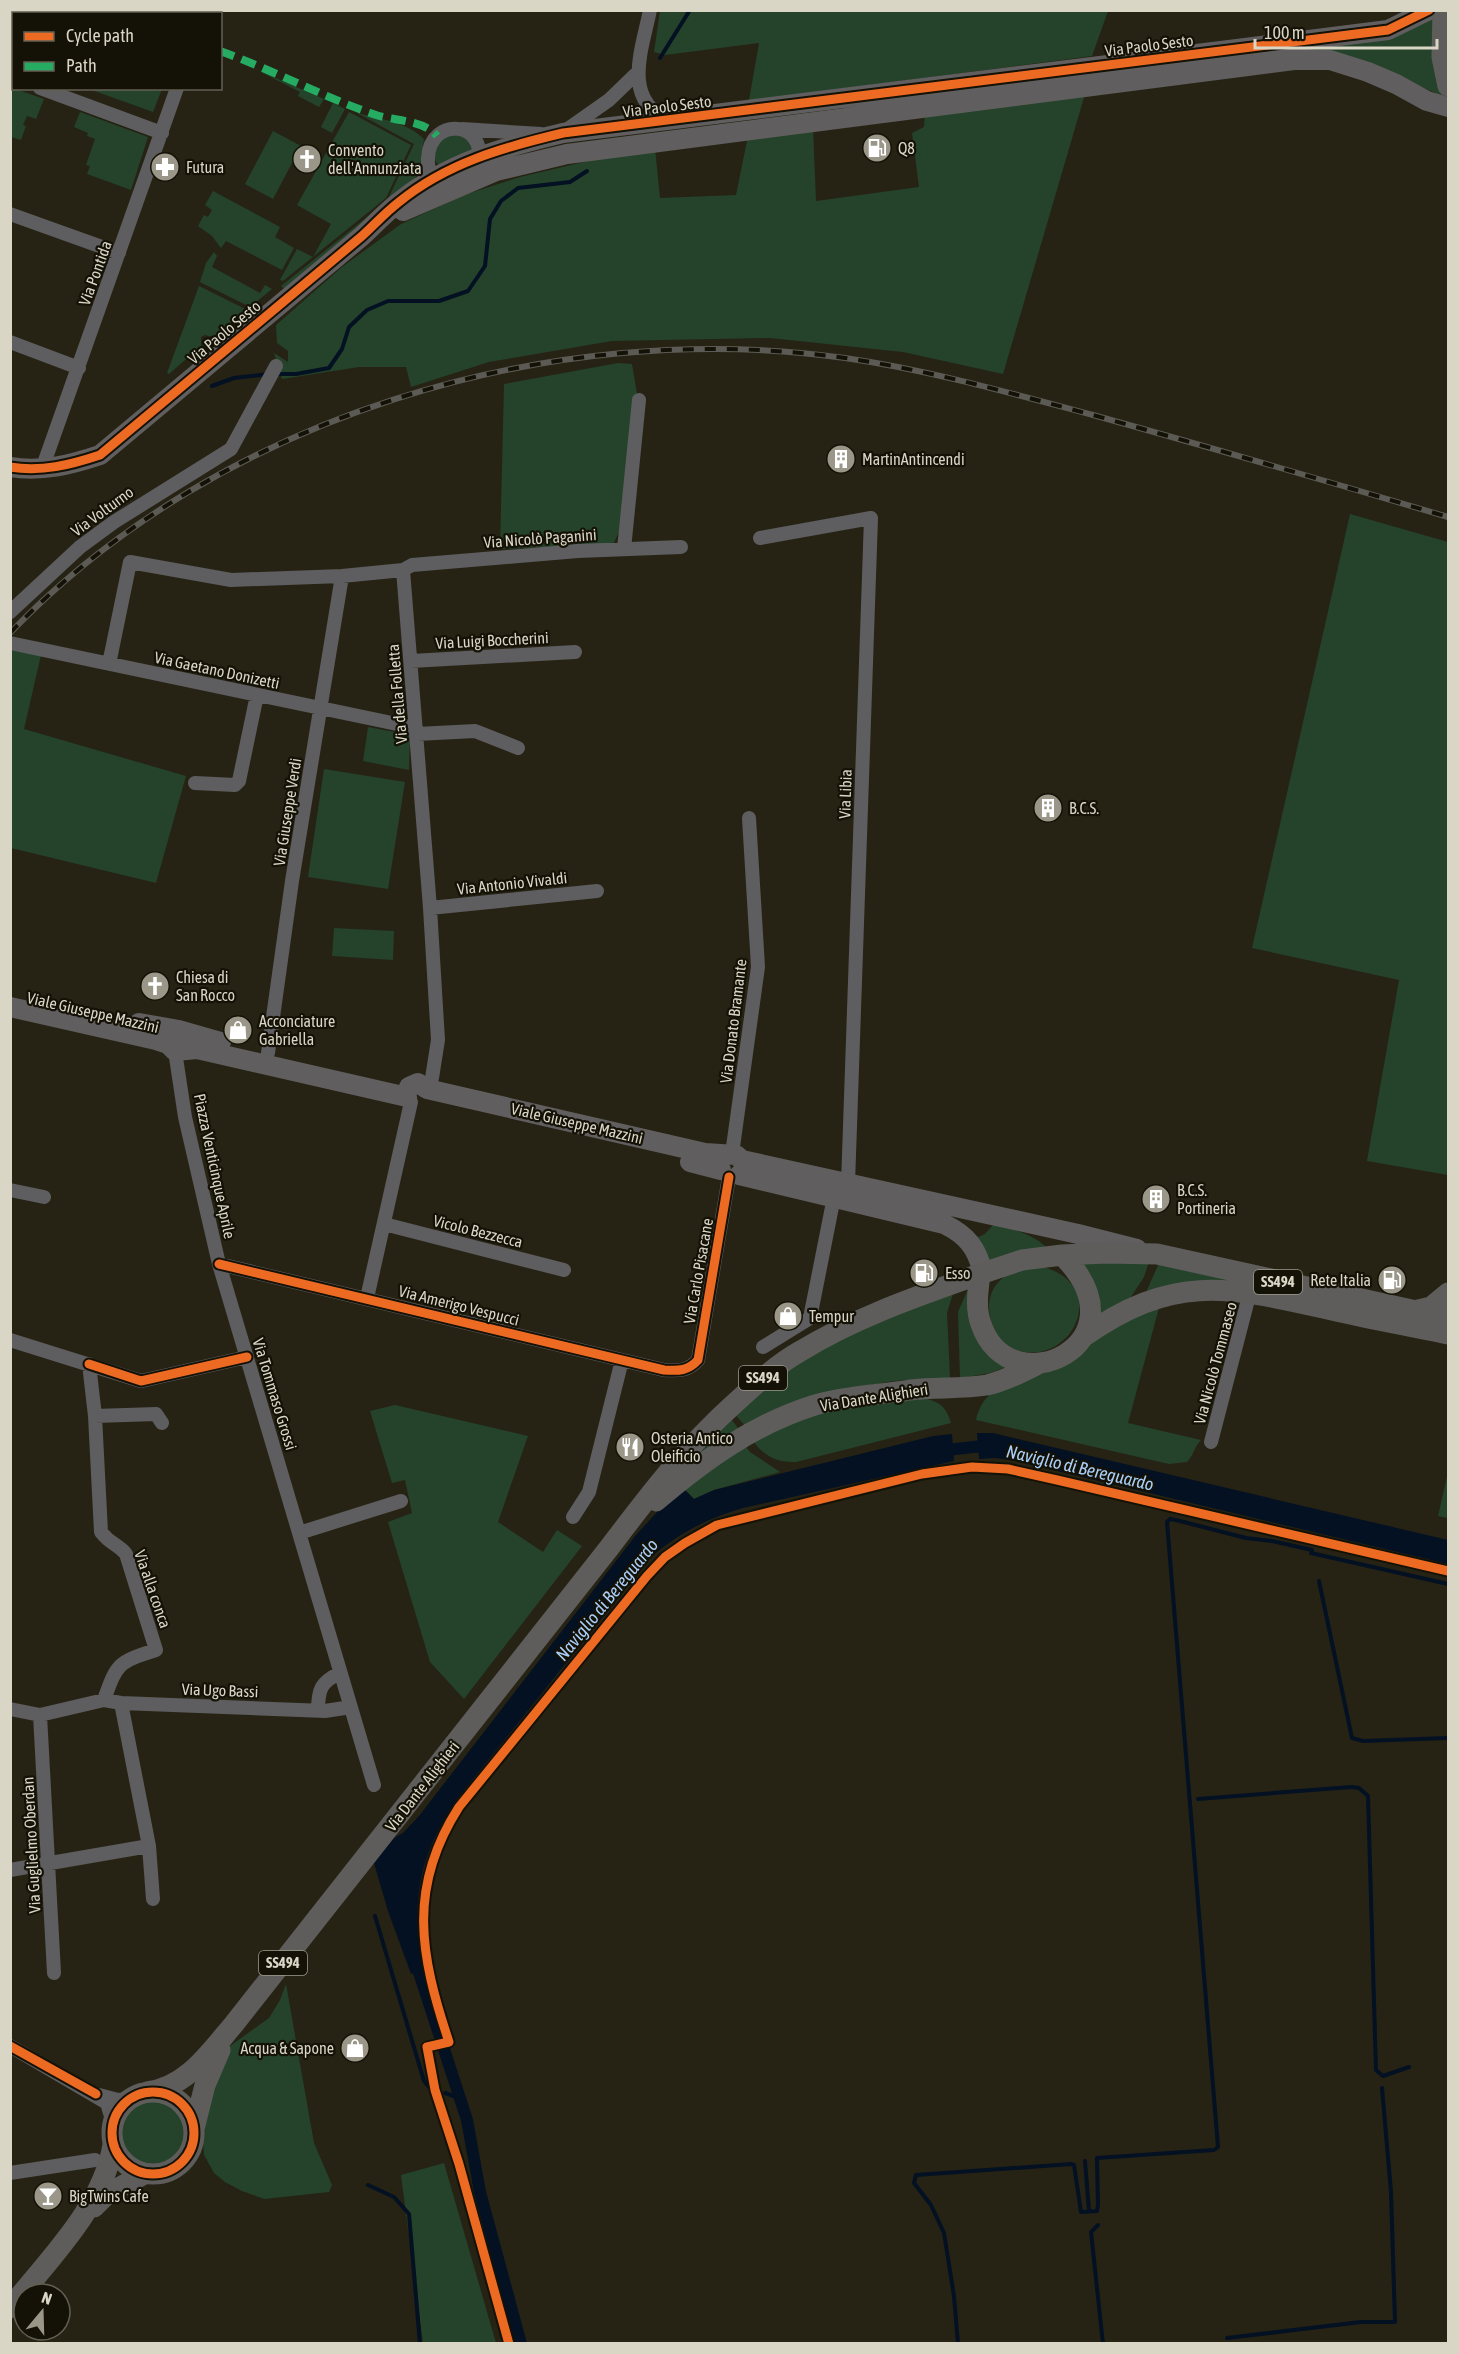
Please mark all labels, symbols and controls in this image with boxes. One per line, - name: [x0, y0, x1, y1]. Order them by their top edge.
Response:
- legend: [12, 12, 222, 90]
- scale bar: [1255, 12, 1436, 50]
- text: 100 m: [1264, 22, 1305, 43]
- text: Cycle path: [66, 25, 134, 46]
- street label: Via Paolo Sesto: [1104, 31, 1194, 59]
- text: Path: [66, 55, 97, 76]
- street label: Via Paolo Sesto: [622, 92, 712, 120]
- fuel station icon: Q8: [861, 132, 893, 164]
- place label: Q8: [898, 139, 915, 157]
- place label: Convento dell'Annunziata: [328, 141, 422, 177]
- church icon: Convento dell'Annunziata: [291, 143, 323, 175]
- pharmacy icon: Futura: [149, 151, 181, 183]
- place label: Futura: [186, 158, 224, 176]
- street label: Via Pontida: [75, 238, 115, 308]
- street label: Via Paolo Sesto: [184, 296, 264, 368]
- building icon: MartinAntincendi: [825, 443, 857, 475]
- place label: MartinAntincendi: [862, 450, 965, 468]
- street label: Via Volturno: [67, 482, 137, 540]
- street label: Via Nicolò Paganini: [483, 525, 597, 552]
- street label: Via Luigi Boccherini: [435, 628, 549, 653]
- street label: Via della Folletta: [384, 643, 410, 745]
- street label: Via Gaetano Donizetti: [153, 648, 281, 692]
- street label: Via Giuseppe Verdi: [270, 757, 305, 867]
- street label: Via Libia: [835, 769, 855, 819]
- building icon: B.C.S.: [1032, 792, 1064, 824]
- place label: B.C.S.: [1069, 799, 1099, 817]
- street label: Via Antonio Vivaldi: [456, 868, 568, 898]
- street label: Via Donato Bramante: [716, 958, 750, 1084]
- place label: Chiesa di San Rocco: [176, 968, 235, 1004]
- church icon: Chiesa di San Rocco: [139, 970, 171, 1002]
- street label: Viale Giuseppe Mazzini: [25, 988, 161, 1037]
- place label: Acconciature Gabriella: [259, 1012, 335, 1048]
- shop icon: Acconciature Gabriella: [222, 1014, 254, 1046]
- street label: Piazza Venticinque Aprile: [190, 1092, 239, 1240]
- street label: Viale Giuseppe Mazzini: [509, 1099, 645, 1148]
- place label: B.C.S. Portineria: [1177, 1181, 1236, 1217]
- building icon: B.C.S. Portineria: [1140, 1183, 1172, 1215]
- street label: Vicolo Bezzecca: [431, 1211, 525, 1251]
- street label: Via Carlo Pisacane: [680, 1217, 716, 1325]
- fuel station icon: Esso: [908, 1257, 940, 1289]
- place label: Esso: [945, 1264, 971, 1282]
- fuel station icon: Rete Italia: [1376, 1264, 1408, 1296]
- road number: SS494: [1254, 1270, 1302, 1294]
- place label: Rete Italia: [1310, 1271, 1371, 1289]
- street label: Via Amerigo Vespucci: [397, 1281, 521, 1330]
- shop icon: Tempur: [772, 1300, 804, 1332]
- street label: Via Nicolò Tommaseo: [1190, 1300, 1240, 1426]
- place label: Tempur: [809, 1307, 854, 1326]
- street label: Via Tommaso Grossi: [249, 1336, 301, 1452]
- road number: SS494: [739, 1366, 787, 1390]
- street label: Via Dante Alighieri: [819, 1380, 929, 1415]
- place label: Osteria Antico Oleificio: [651, 1429, 733, 1465]
- restaurant icon: Osteria Antico Oleificio: [614, 1431, 646, 1463]
- water label: Naviglio di Bereguardo: [1004, 1440, 1156, 1495]
- water label: Naviglio di Bereguardo: [551, 1535, 662, 1665]
- street label: Via alla conca: [131, 1548, 175, 1630]
- street label: Via Ugo Bassi: [181, 1680, 259, 1701]
- street label: Via Dante Alighieri: [381, 1738, 463, 1835]
- street label: Via Guglielmo Oberdan: [18, 1776, 45, 1914]
- road number: SS494: [259, 1951, 307, 1975]
- shop icon: Acqua & Sapone: [339, 2032, 371, 2064]
- place label: Acqua & Sapone: [240, 2039, 334, 2058]
- bar icon: BigTwins Cafe: [32, 2180, 64, 2212]
- place label: BigTwins Cafe: [69, 2187, 149, 2206]
- north arrow: [12, 2282, 72, 2342]
- text: N: [39, 2288, 54, 2308]

